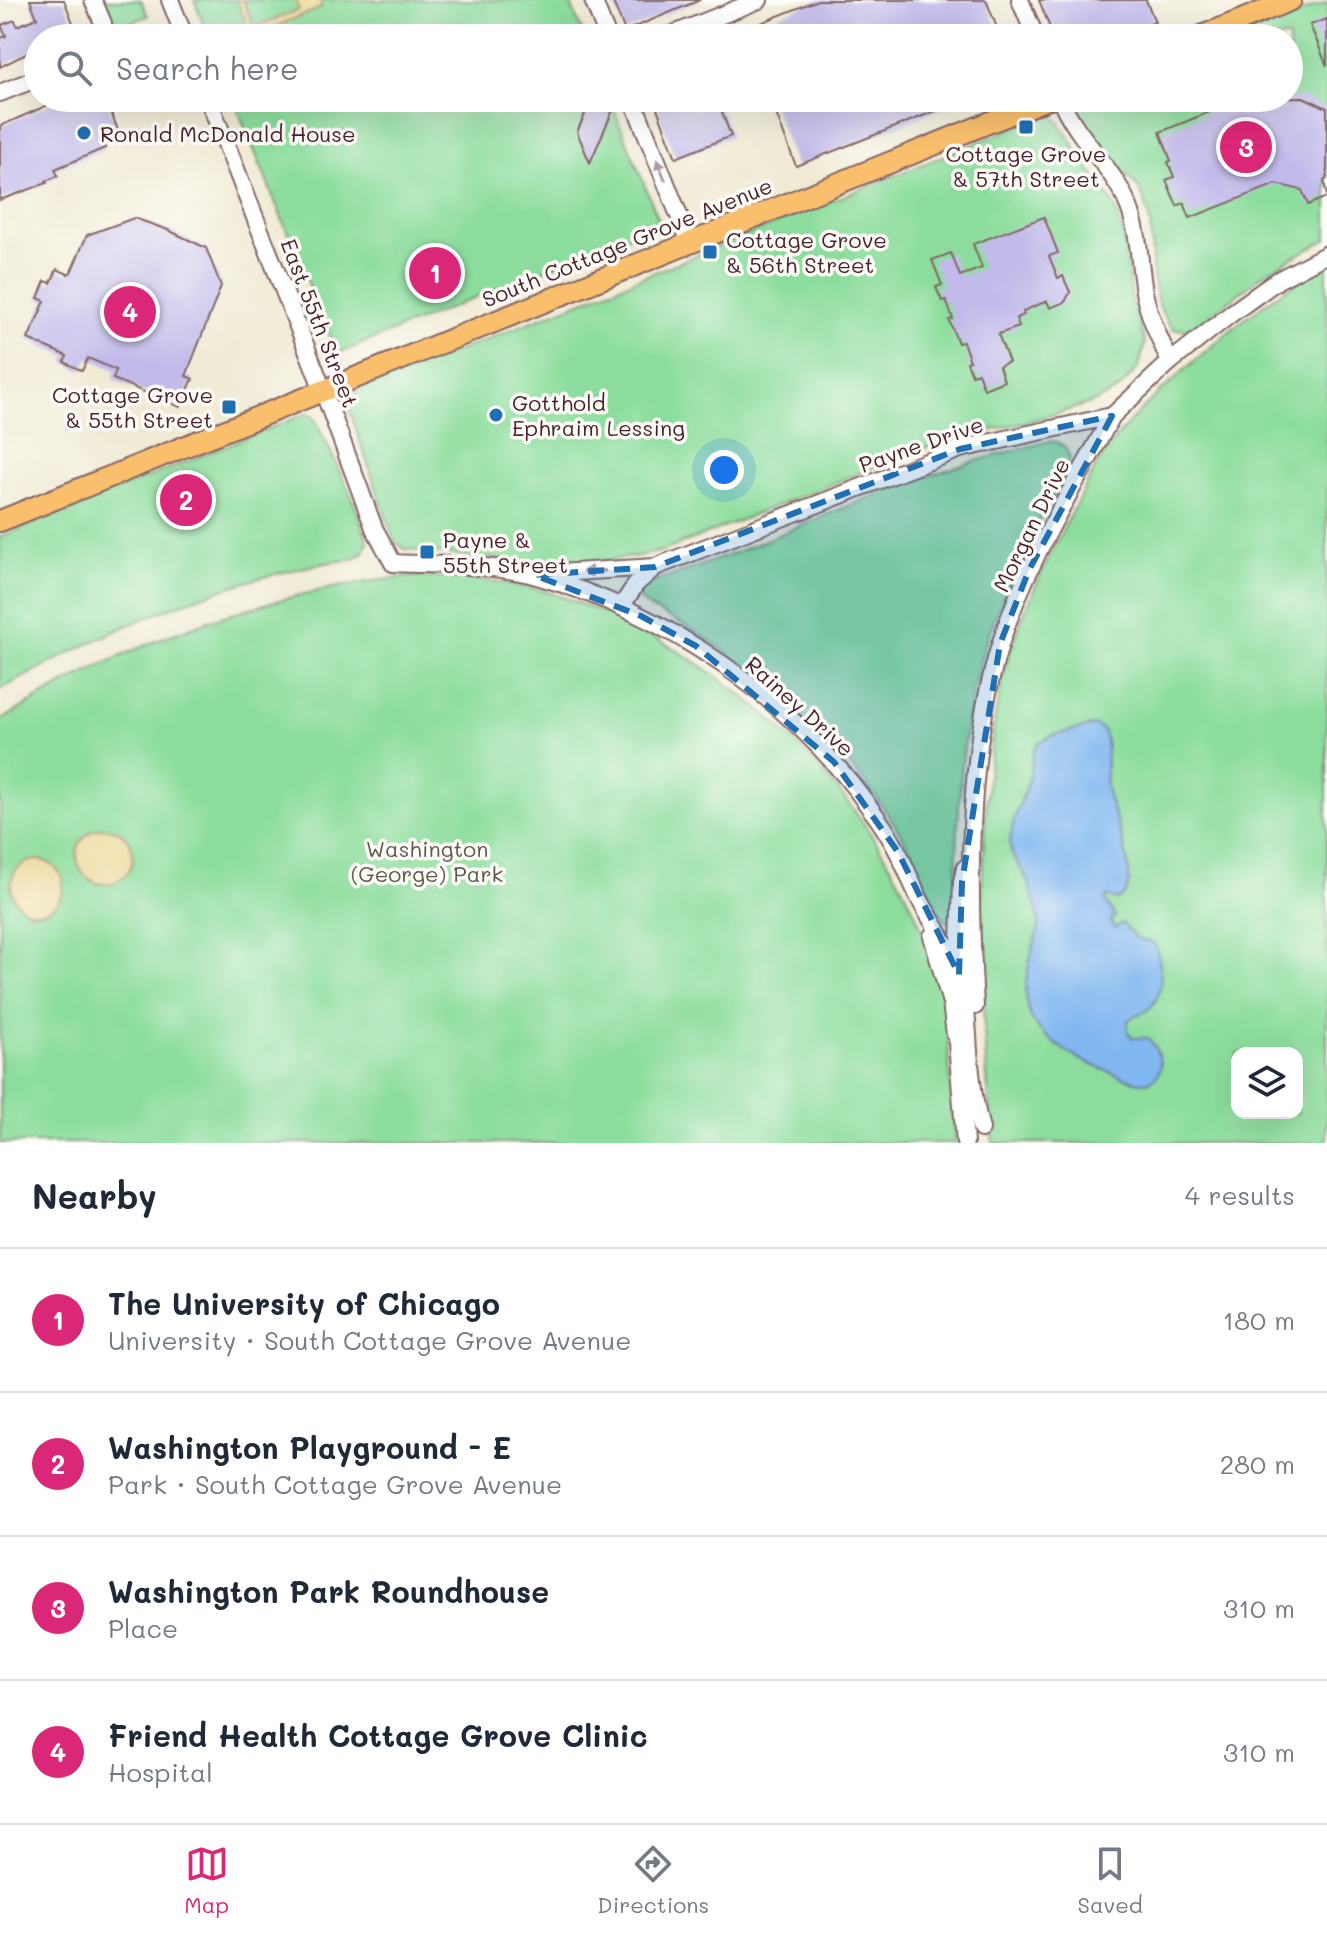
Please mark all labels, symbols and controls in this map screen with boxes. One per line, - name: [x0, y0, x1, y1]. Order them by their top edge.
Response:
- search box: [24, 24, 1303, 112]
- icon: search: [52, 46, 96, 90]
- text: Search here: [116, 48, 299, 88]
- pin: 3: [1220, 117, 1272, 177]
- marker: Cottage Grove & 57th Street: [1017, 118, 1035, 136]
- place label: Ronald McDonald House: [100, 119, 356, 148]
- marker: Ronald McDonald House: [75, 124, 93, 142]
- place label: Cottage Grove & 57th Street: [946, 139, 1106, 193]
- one-way arrow: [654, 158, 667, 182]
- street label: South Cottage Grove Avenue: [478, 170, 776, 314]
- place label: Cottage Grove & 56th Street: [726, 225, 887, 279]
- street label: East 55th Street: [274, 234, 366, 412]
- pin: 1: [409, 243, 461, 303]
- marker: Cottage Grove & 56th Street: [701, 243, 719, 261]
- pin: 4: [104, 282, 156, 342]
- place label: Cottage Grove & 55th Street: [52, 380, 213, 434]
- place label: Gotthold Ephraim Lessing: [512, 388, 685, 442]
- marker: Cottage Grove & 55th Street: [220, 398, 238, 416]
- marker: Gotthold Ephraim Lessing: [487, 406, 505, 424]
- street label: Payne Drive: [855, 409, 987, 479]
- your location: [704, 450, 744, 490]
- street label: Morgan Drive: [986, 453, 1076, 597]
- pin: 2: [160, 470, 212, 530]
- place label: Payne & 55th Street: [443, 525, 568, 579]
- marker: Payne & 55th Street: [418, 543, 436, 561]
- one-way arrow: [581, 564, 606, 577]
- street label: Rainey Drive: [739, 649, 861, 763]
- park label: Washington (George) Park: [351, 834, 503, 888]
- map controls: [1231, 1047, 1303, 1119]
- button: layers: [1231, 1047, 1303, 1119]
- text: Nearby: [32, 1173, 157, 1218]
- text: 4 results: [1185, 1178, 1295, 1212]
- text: The University of Chicago: [108, 1283, 500, 1323]
- text: 1: [52, 1303, 64, 1337]
- text: 180 m: [1223, 1303, 1295, 1337]
- text: University · South Cottage Grove Avenue: [108, 1323, 631, 1357]
- text: Washington Playground - E: [108, 1427, 511, 1467]
- text: 2: [51, 1447, 65, 1481]
- text: 280 m: [1220, 1447, 1295, 1481]
- text: Park · South Cottage Grove Avenue: [108, 1467, 562, 1501]
- text: Washington Park Roundhouse: [108, 1571, 549, 1611]
- text: 3: [50, 1591, 66, 1625]
- text: 310 m: [1223, 1591, 1295, 1625]
- text: Place: [108, 1611, 178, 1645]
- text: Friend Health Cottage Grove Clinic: [108, 1715, 648, 1755]
- text: 4: [50, 1735, 66, 1769]
- text: 310 m: [1223, 1735, 1295, 1769]
- text: Hospital: [108, 1755, 213, 1789]
- tab: Map: [184, 1842, 229, 1919]
- tab: Directions: [597, 1842, 709, 1919]
- tab: Saved: [1078, 1842, 1143, 1919]

